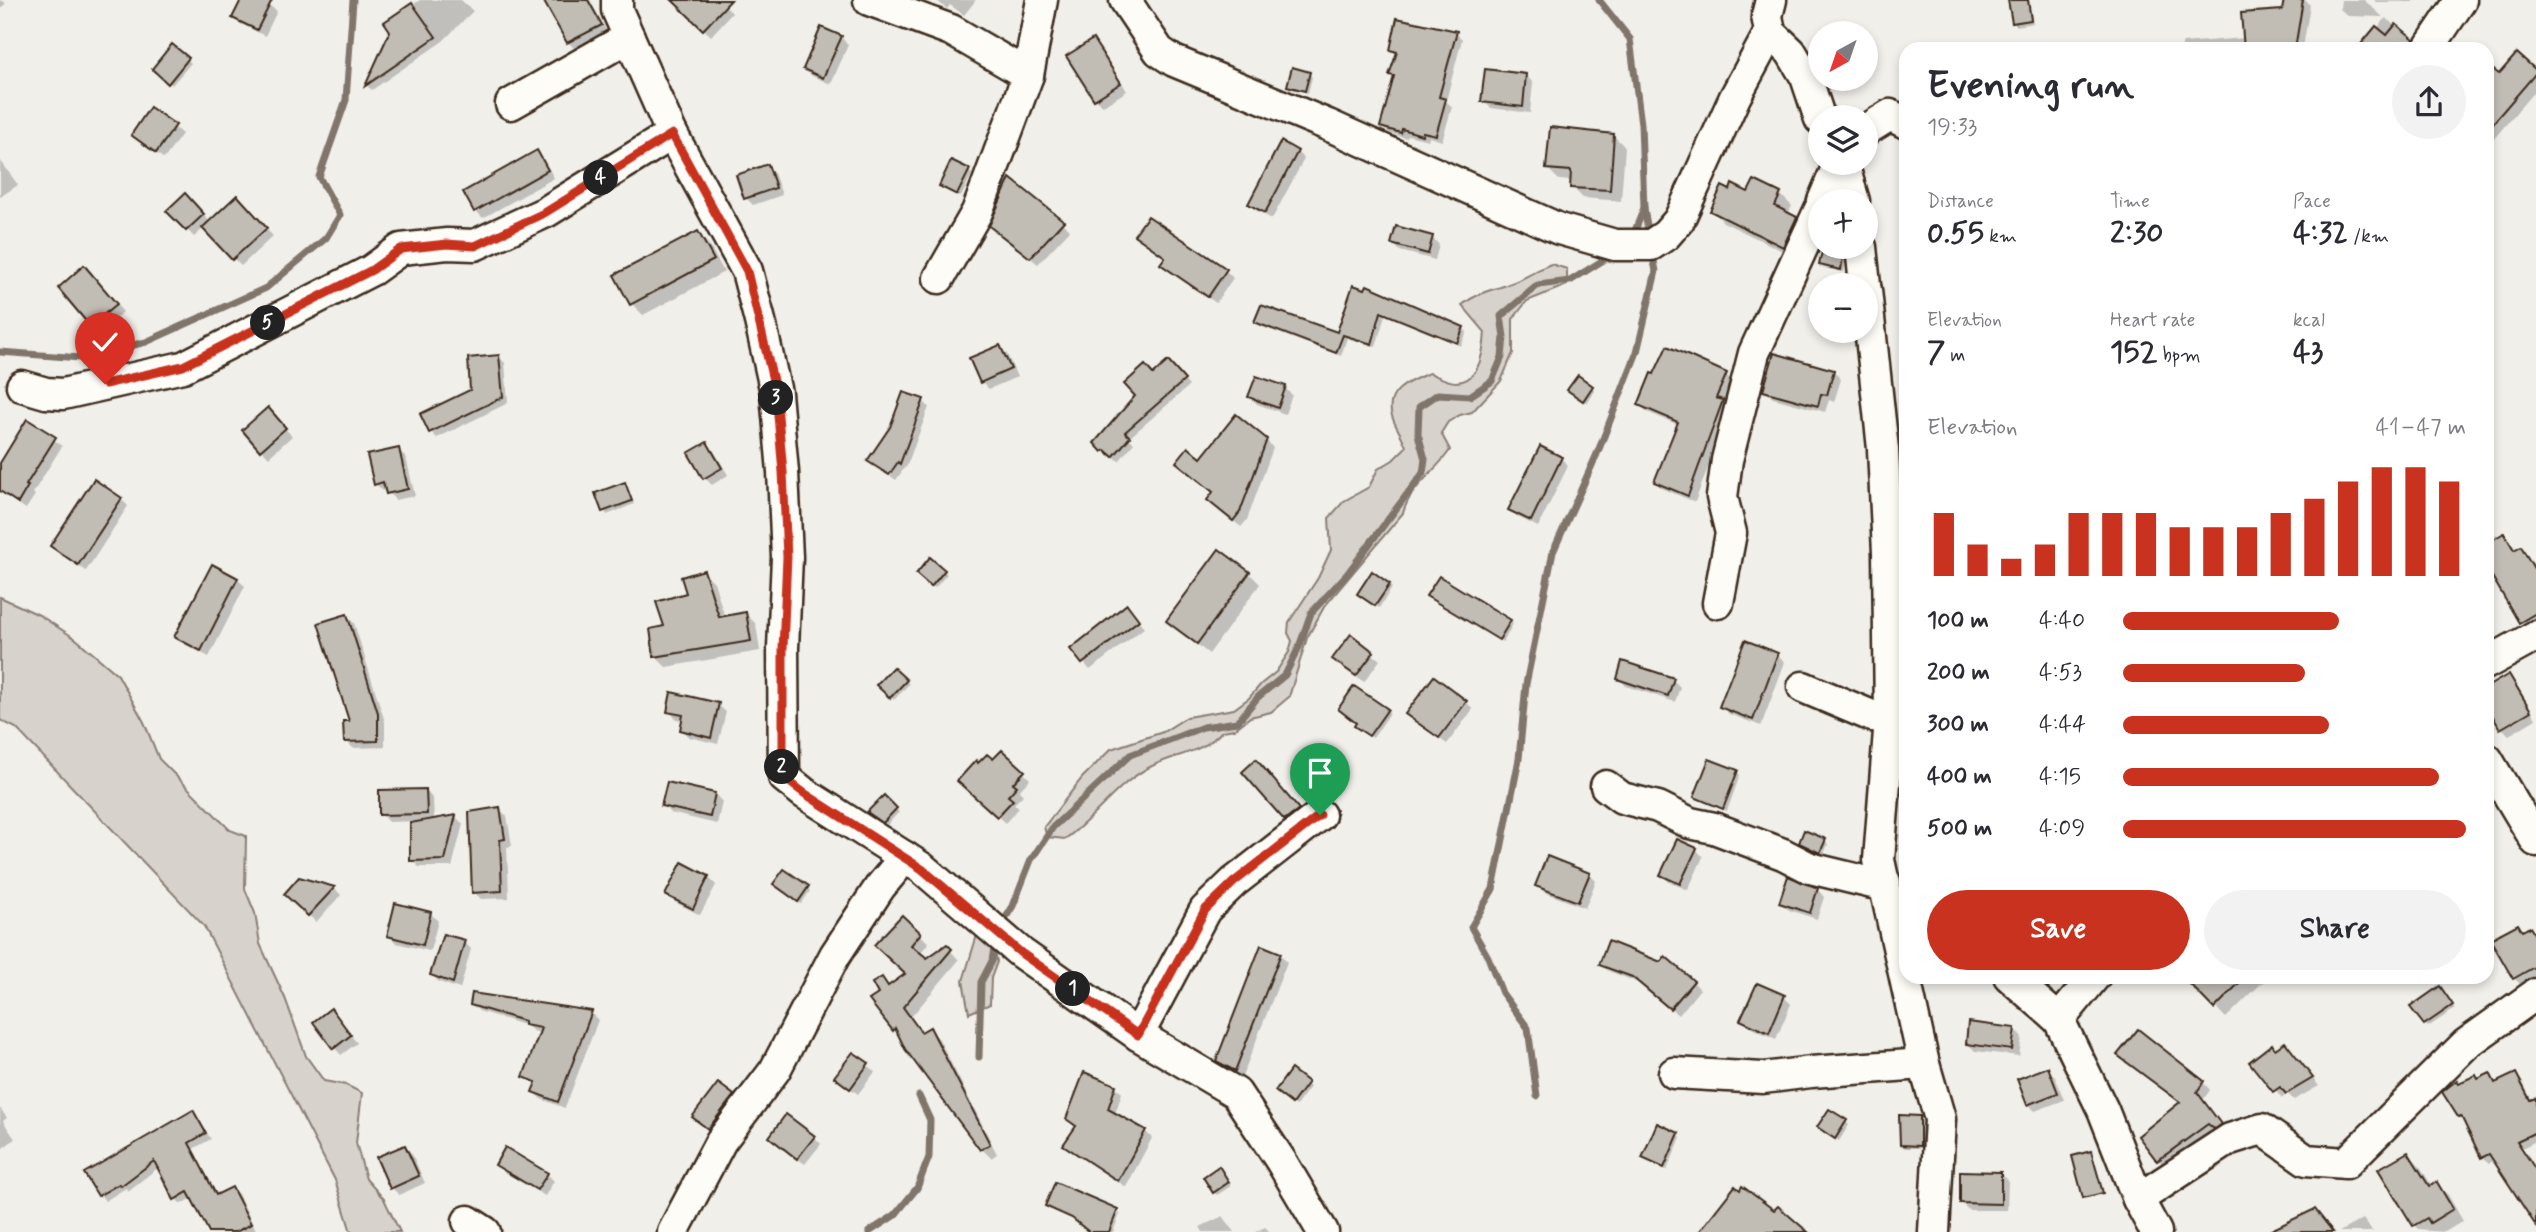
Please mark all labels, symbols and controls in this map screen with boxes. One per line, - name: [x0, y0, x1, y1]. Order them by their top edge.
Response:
- north arrow: [1808, 21, 1878, 91]
- map controls: [1808, 21, 1878, 343]
- text: Evening run: [1927, 62, 2134, 111]
- button: share: [2392, 65, 2466, 139]
- button: layers: [1808, 105, 1878, 175]
- text: 19:33: [1927, 113, 1977, 143]
- pin: 4: [584, 160, 618, 196]
- text: 4: [595, 165, 606, 190]
- button: +: [1808, 189, 1878, 259]
- text: Distance: [1927, 189, 1994, 214]
- text: Time: [2110, 189, 2150, 214]
- text: Pace: [2293, 189, 2331, 214]
- text: 0.55: [1927, 214, 1984, 253]
- text: 2:30: [2110, 214, 2163, 253]
- text: 4:32: [2293, 214, 2348, 253]
- text: km: [1984, 224, 2017, 249]
- text: /km: [2348, 224, 2389, 249]
- button: −: [1808, 273, 1878, 343]
- pin: 5: [250, 306, 286, 340]
- text: Elevation: [1927, 308, 2002, 333]
- text: Heart rate: [2110, 308, 2195, 333]
- text: kcal: [2293, 308, 2325, 333]
- text: 5: [262, 310, 273, 335]
- pin: [75, 312, 135, 384]
- icon: check: [86, 323, 124, 361]
- text: 7: [1927, 333, 1945, 372]
- text: 152: [2110, 333, 2157, 372]
- text: 43: [2293, 333, 2323, 372]
- text: m: [1945, 343, 1965, 368]
- text: bpm: [2157, 343, 2201, 368]
- pin: 3: [758, 380, 794, 416]
- text: 3: [771, 385, 780, 410]
- text: Elevation: [1927, 413, 2018, 443]
- text: 41–47 m: [2376, 413, 2466, 443]
- text: 100 m: [1927, 606, 1989, 636]
- text: 4:40: [2039, 606, 2085, 636]
- text: 200 m: [1927, 658, 1990, 688]
- text: 4:53: [2039, 658, 2082, 688]
- text: 300 m: [1927, 710, 1989, 740]
- text: 4:44: [2039, 710, 2086, 740]
- pin: [1290, 743, 1350, 815]
- pin: 2: [764, 750, 800, 784]
- text: 2: [777, 754, 786, 779]
- icon: arrive: [1301, 754, 1339, 792]
- text: 400 m: [1927, 762, 1992, 792]
- text: 4:15: [2039, 762, 2081, 792]
- text: 500 m: [1927, 814, 1992, 844]
- text: 4:09: [2039, 814, 2085, 844]
- button: Save: [1927, 890, 2190, 970]
- button: Share: [2204, 890, 2466, 970]
- pin: 1: [1056, 972, 1090, 1006]
- text: 1: [1068, 976, 1077, 1001]

